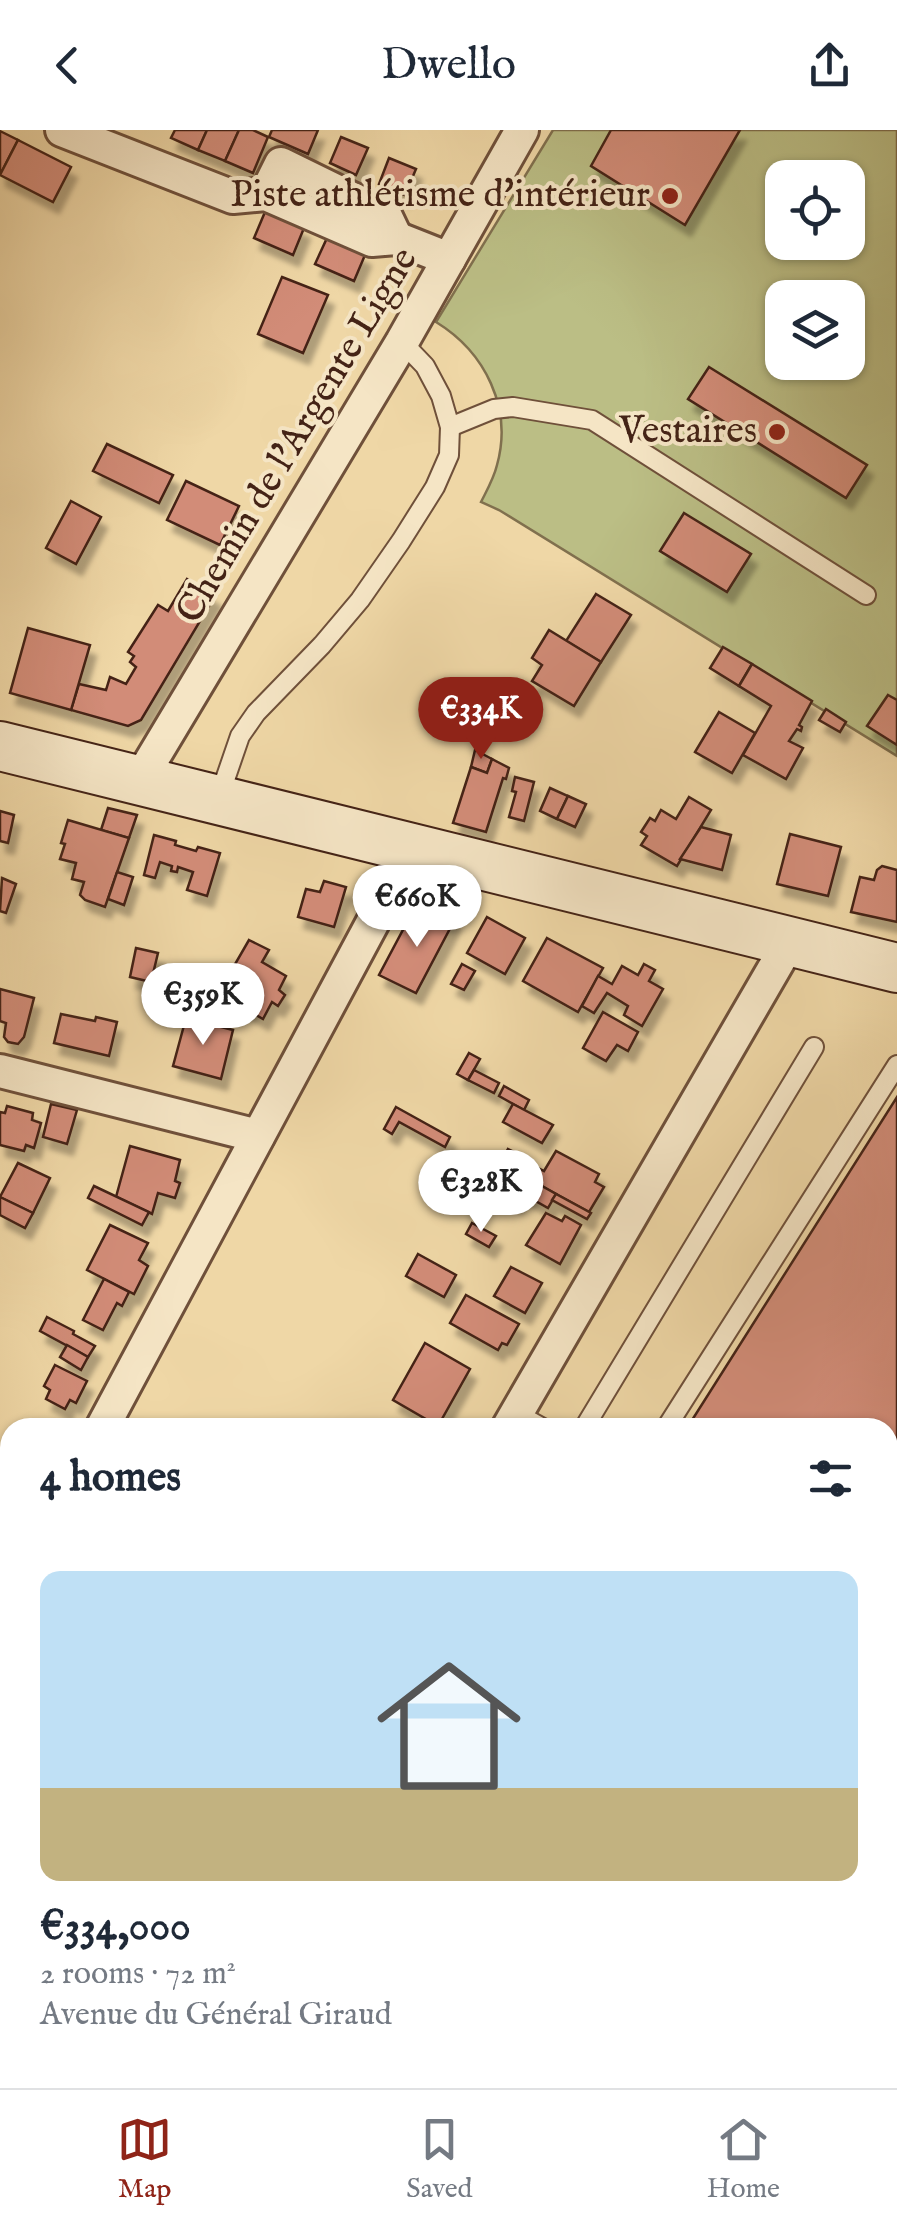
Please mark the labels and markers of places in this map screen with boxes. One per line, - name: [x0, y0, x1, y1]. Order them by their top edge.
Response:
- place label: Piste athlétisme d'intérieur: [230, 172, 650, 220]
- marker: Piste athlétisme d'intérieur: [659, 185, 681, 207]
- place label: Vestaires: [618, 408, 757, 456]
- marker: Vestaires: [766, 421, 788, 443]
- pin: €334K: [411, 677, 551, 762]
- pin: €660K: [347, 865, 487, 950]
- pin: €359K: [133, 963, 273, 1048]
- pin: €328K: [411, 1150, 551, 1235]

